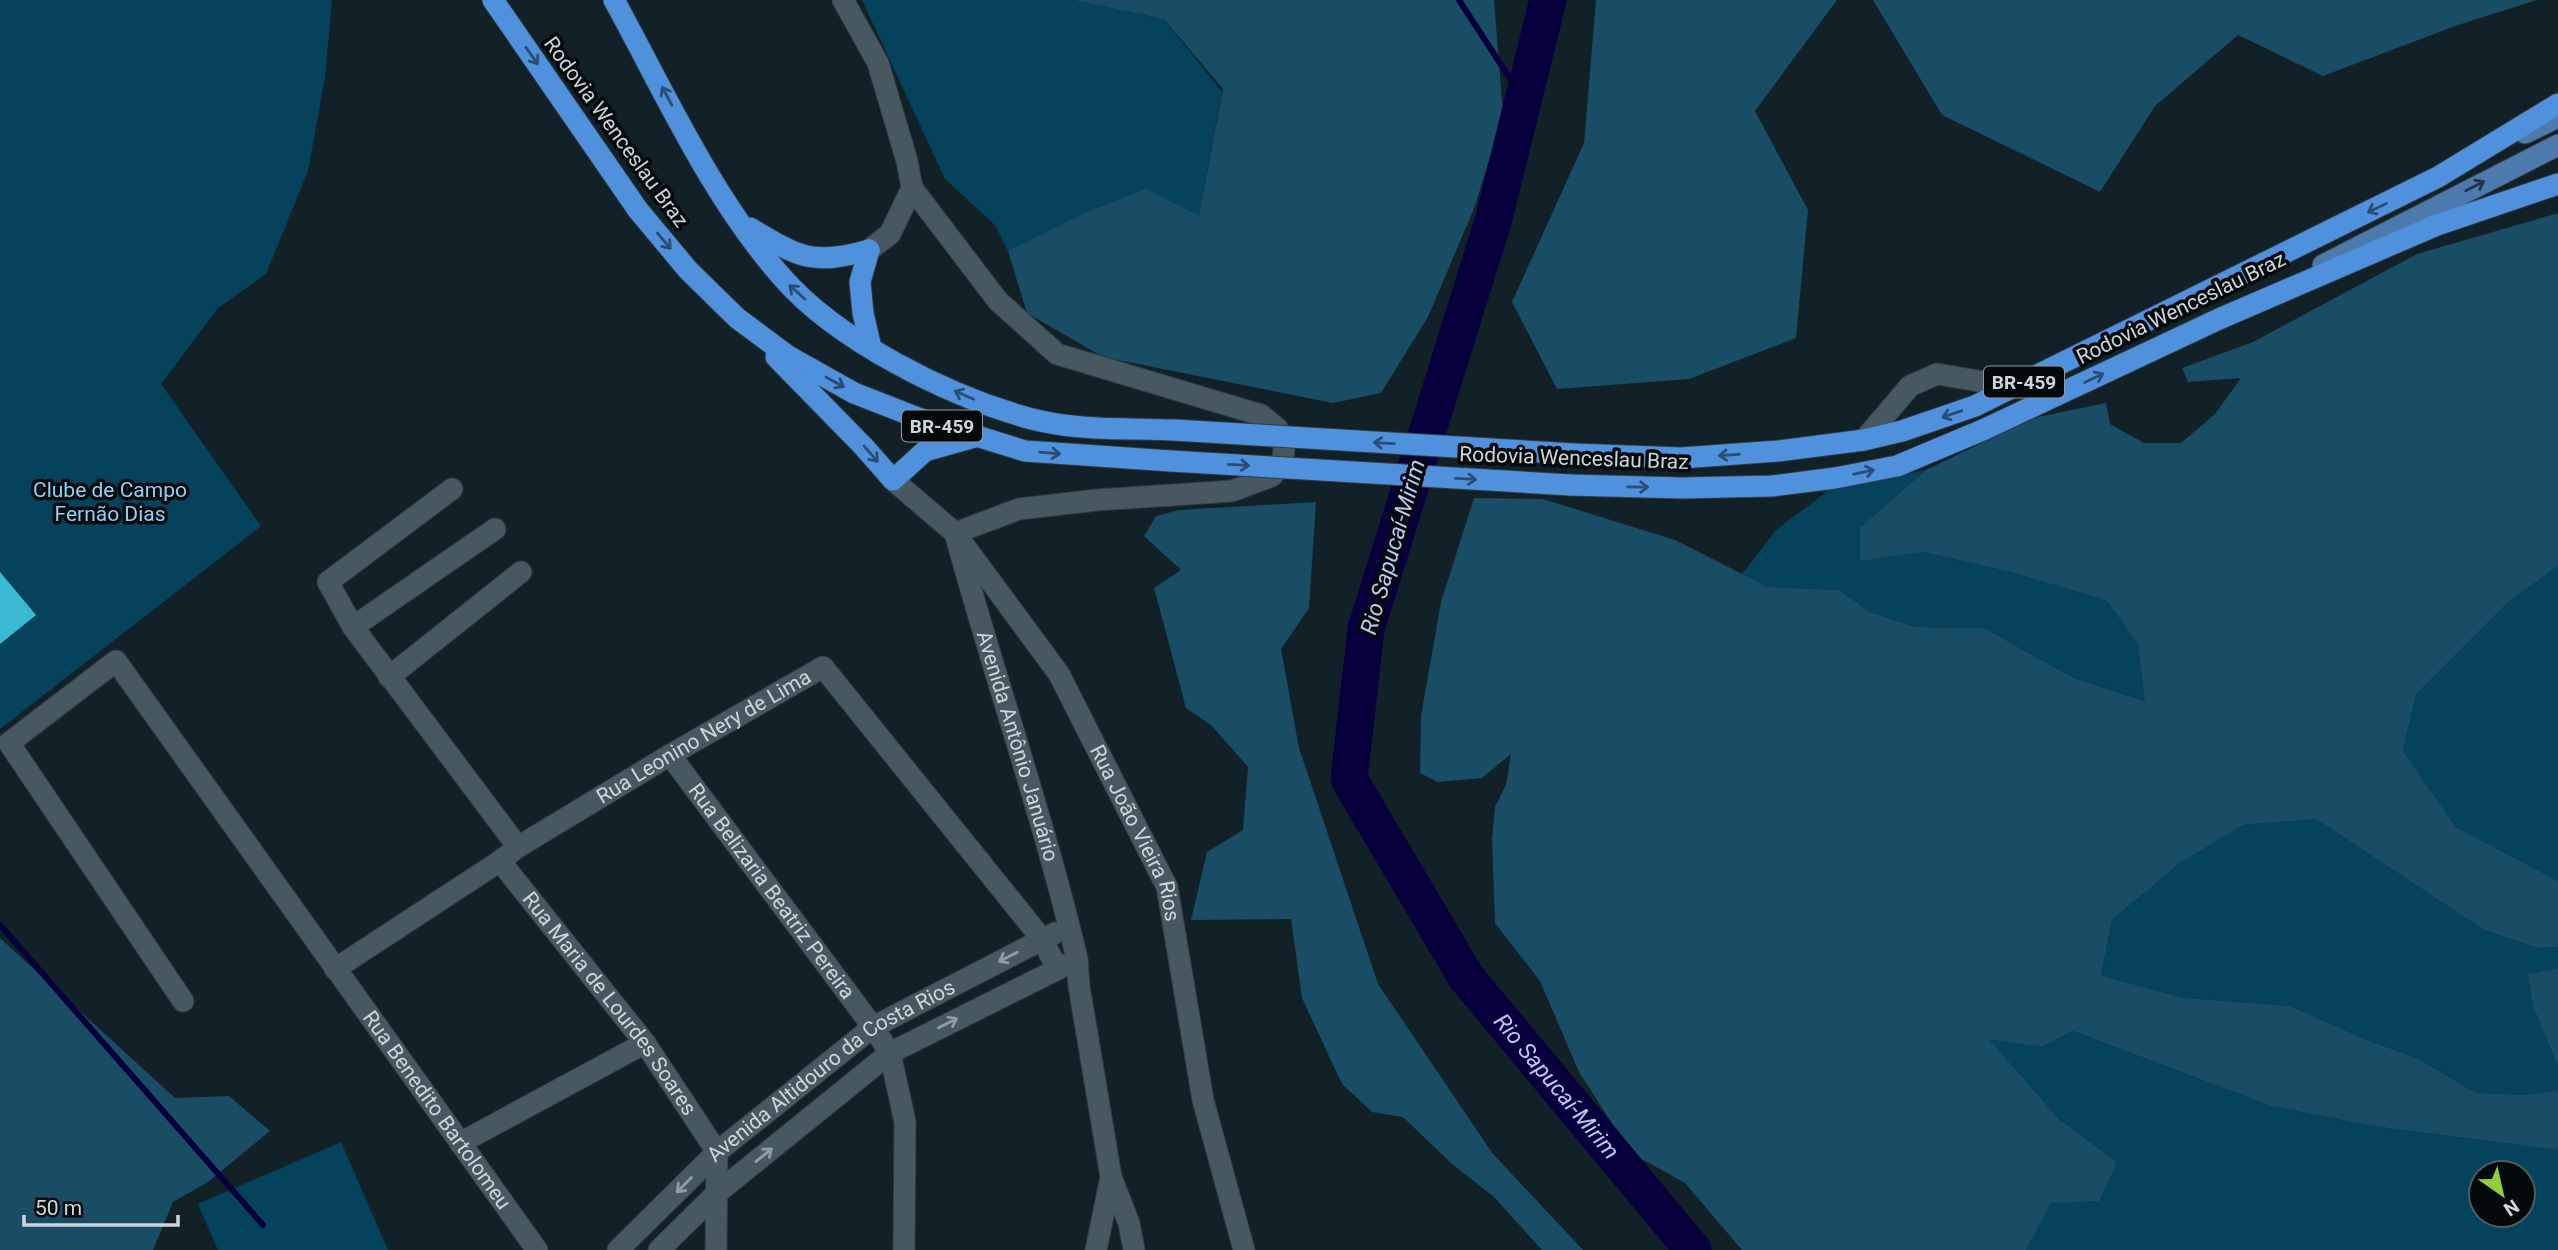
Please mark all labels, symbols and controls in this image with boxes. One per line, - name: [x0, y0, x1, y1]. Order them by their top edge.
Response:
- street label: Rodovia Wenceslau Braz: [539, 32, 693, 232]
- one-way arrow: [525, 46, 539, 65]
- one-way arrow: [660, 87, 674, 107]
- one-way arrow: [2464, 179, 2485, 193]
- one-way arrow: [2367, 201, 2388, 215]
- one-way arrow: [656, 232, 672, 250]
- street label: Rodovia Wenceslau Braz: [2073, 247, 2289, 369]
- one-way arrow: [789, 283, 806, 300]
- road number: BR-459: [1984, 366, 2064, 398]
- one-way arrow: [2083, 371, 2104, 384]
- one-way arrow: [824, 376, 845, 389]
- one-way arrow: [954, 388, 975, 401]
- one-way arrow: [1941, 408, 1963, 421]
- road number: BR-459: [902, 410, 982, 442]
- one-way arrow: [1373, 436, 1396, 449]
- street label: Rodovia Wenceslau Braz: [1459, 442, 1689, 474]
- one-way arrow: [863, 445, 879, 463]
- one-way arrow: [1038, 447, 1060, 460]
- one-way arrow: [1719, 449, 1741, 462]
- water label: Rio Sapucaí-Mirim: [1355, 456, 1431, 638]
- one-way arrow: [1227, 459, 1250, 472]
- one-way arrow: [1852, 465, 1875, 479]
- one-way arrow: [1454, 473, 1477, 486]
- park label: Clube de Campo Fernão Dias: [33, 478, 187, 526]
- one-way arrow: [1626, 480, 1649, 493]
- street label: Avenida Antônio Januário: [972, 628, 1063, 864]
- street label: Rua Leonino Nery de Lima: [592, 665, 815, 809]
- street label: Rua João Vieira Rios: [1085, 741, 1185, 923]
- street label: Rua Belizaria Beatriz Pereira: [684, 779, 860, 1004]
- street label: Rua Maria de Lourdes Soares: [518, 887, 701, 1120]
- one-way arrow: [998, 950, 1019, 964]
- street label: Avenida Altidouro da Costa Rios: [702, 975, 959, 1167]
- street label: Rua Benedito Bartolomeu: [358, 1006, 516, 1214]
- water label: Rio Sapucaí-Mirim: [1489, 1008, 1625, 1164]
- one-way arrow: [937, 1016, 958, 1030]
- one-way arrow: [754, 1147, 772, 1163]
- north arrow: [2467, 1159, 2537, 1229]
- one-way arrow: [675, 1176, 692, 1193]
- scale bar: [24, 1184, 178, 1228]
- text: N: [2499, 1194, 2523, 1221]
- text: 50 m: [35, 1196, 82, 1220]

